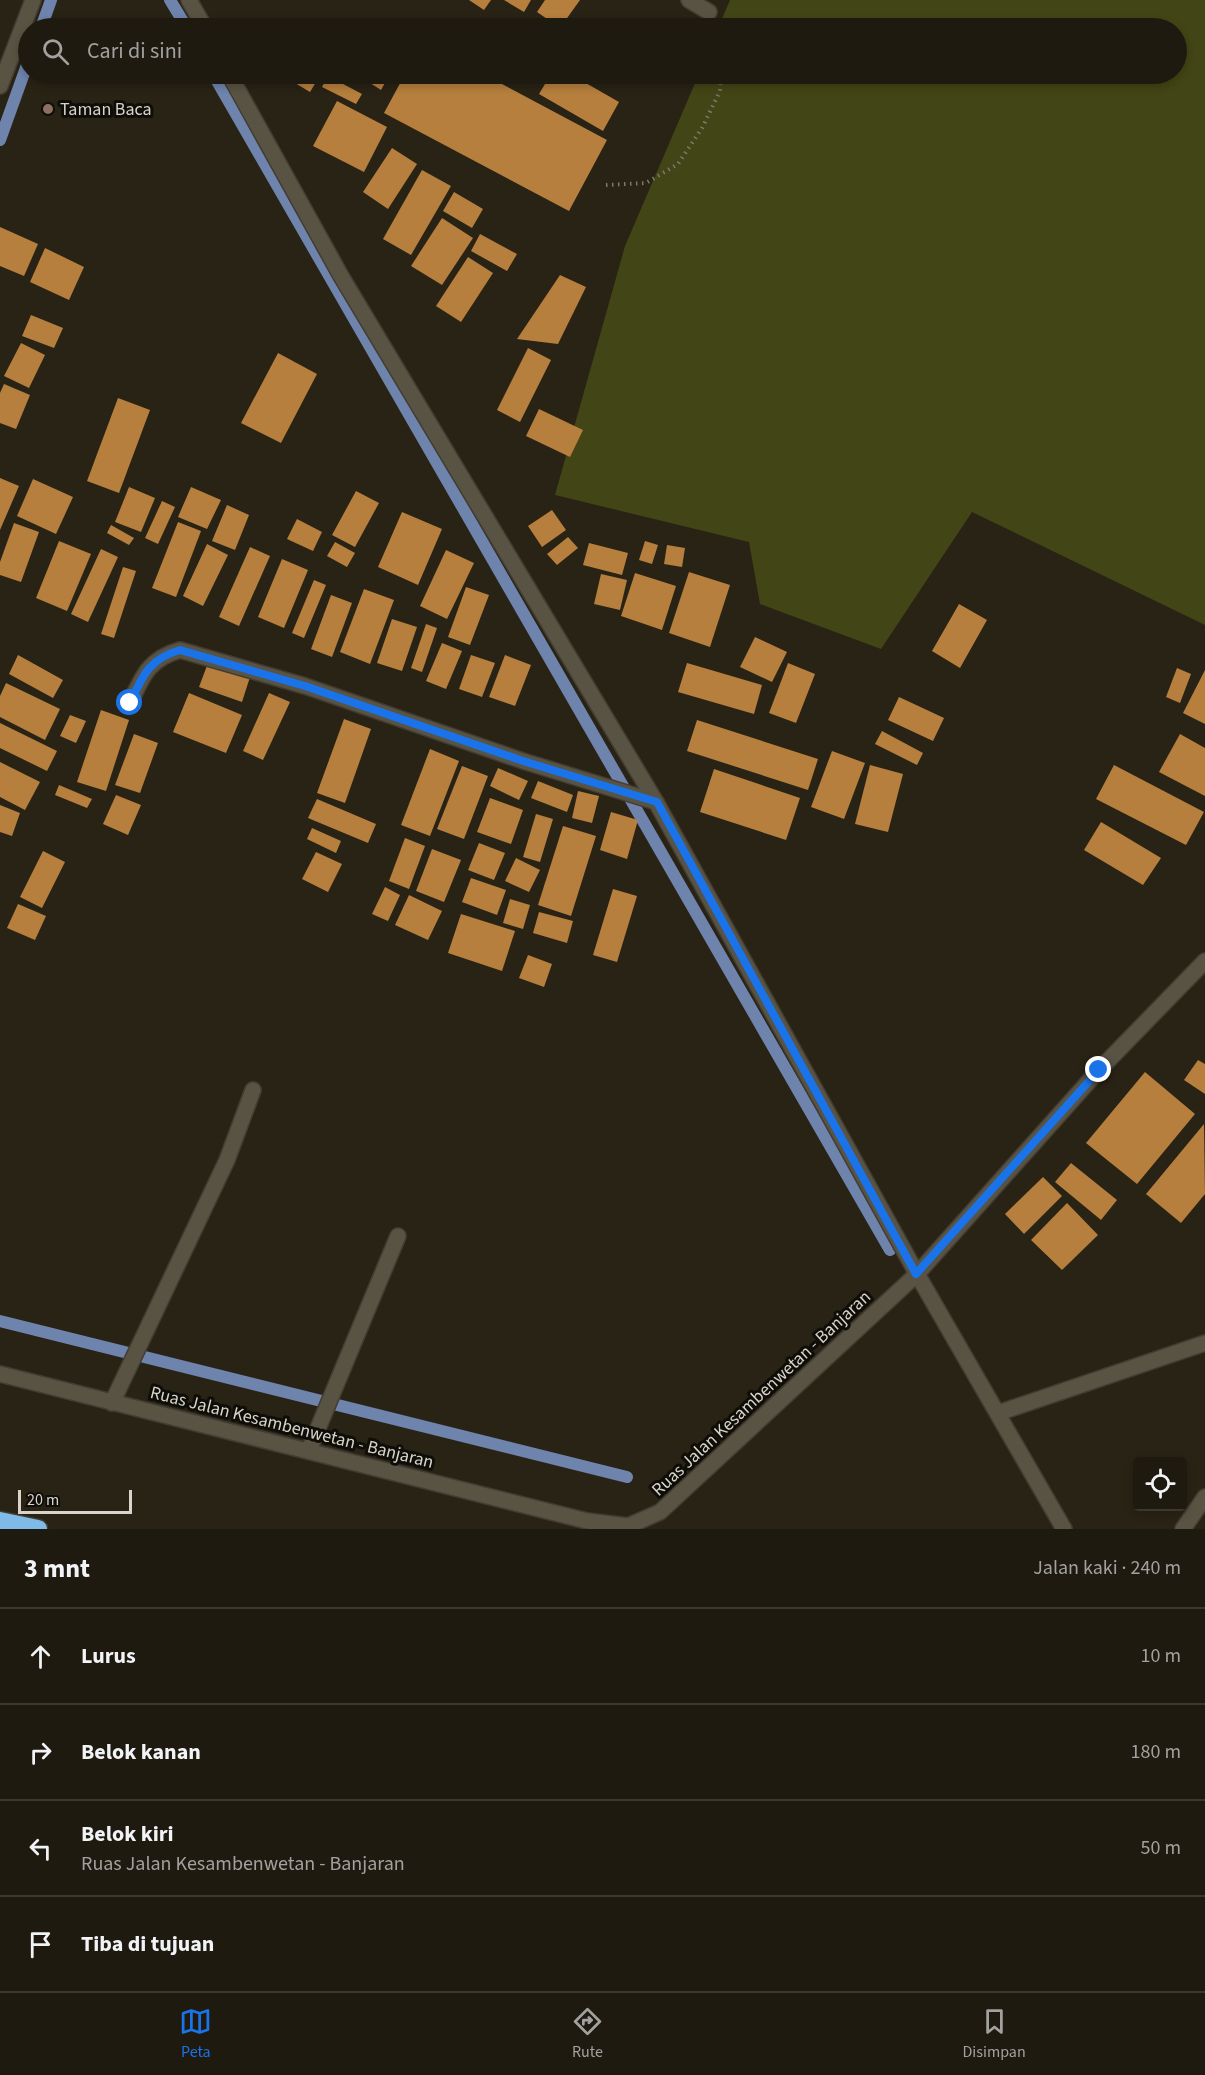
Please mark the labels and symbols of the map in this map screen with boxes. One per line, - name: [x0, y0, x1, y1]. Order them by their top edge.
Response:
- place label: Taman Baca: [60, 97, 152, 122]
- marker: Taman Baca: [41, 102, 55, 116]
- route start: [116, 689, 142, 715]
- route end: [1085, 1056, 1111, 1082]
- street label: Ruas Jalan Kesambenwetan - Banjaran: [646, 1285, 876, 1502]
- street label: Ruas Jalan Kesambenwetan - Banjaran: [148, 1380, 436, 1475]
- scale bar: [18, 1487, 132, 1514]

